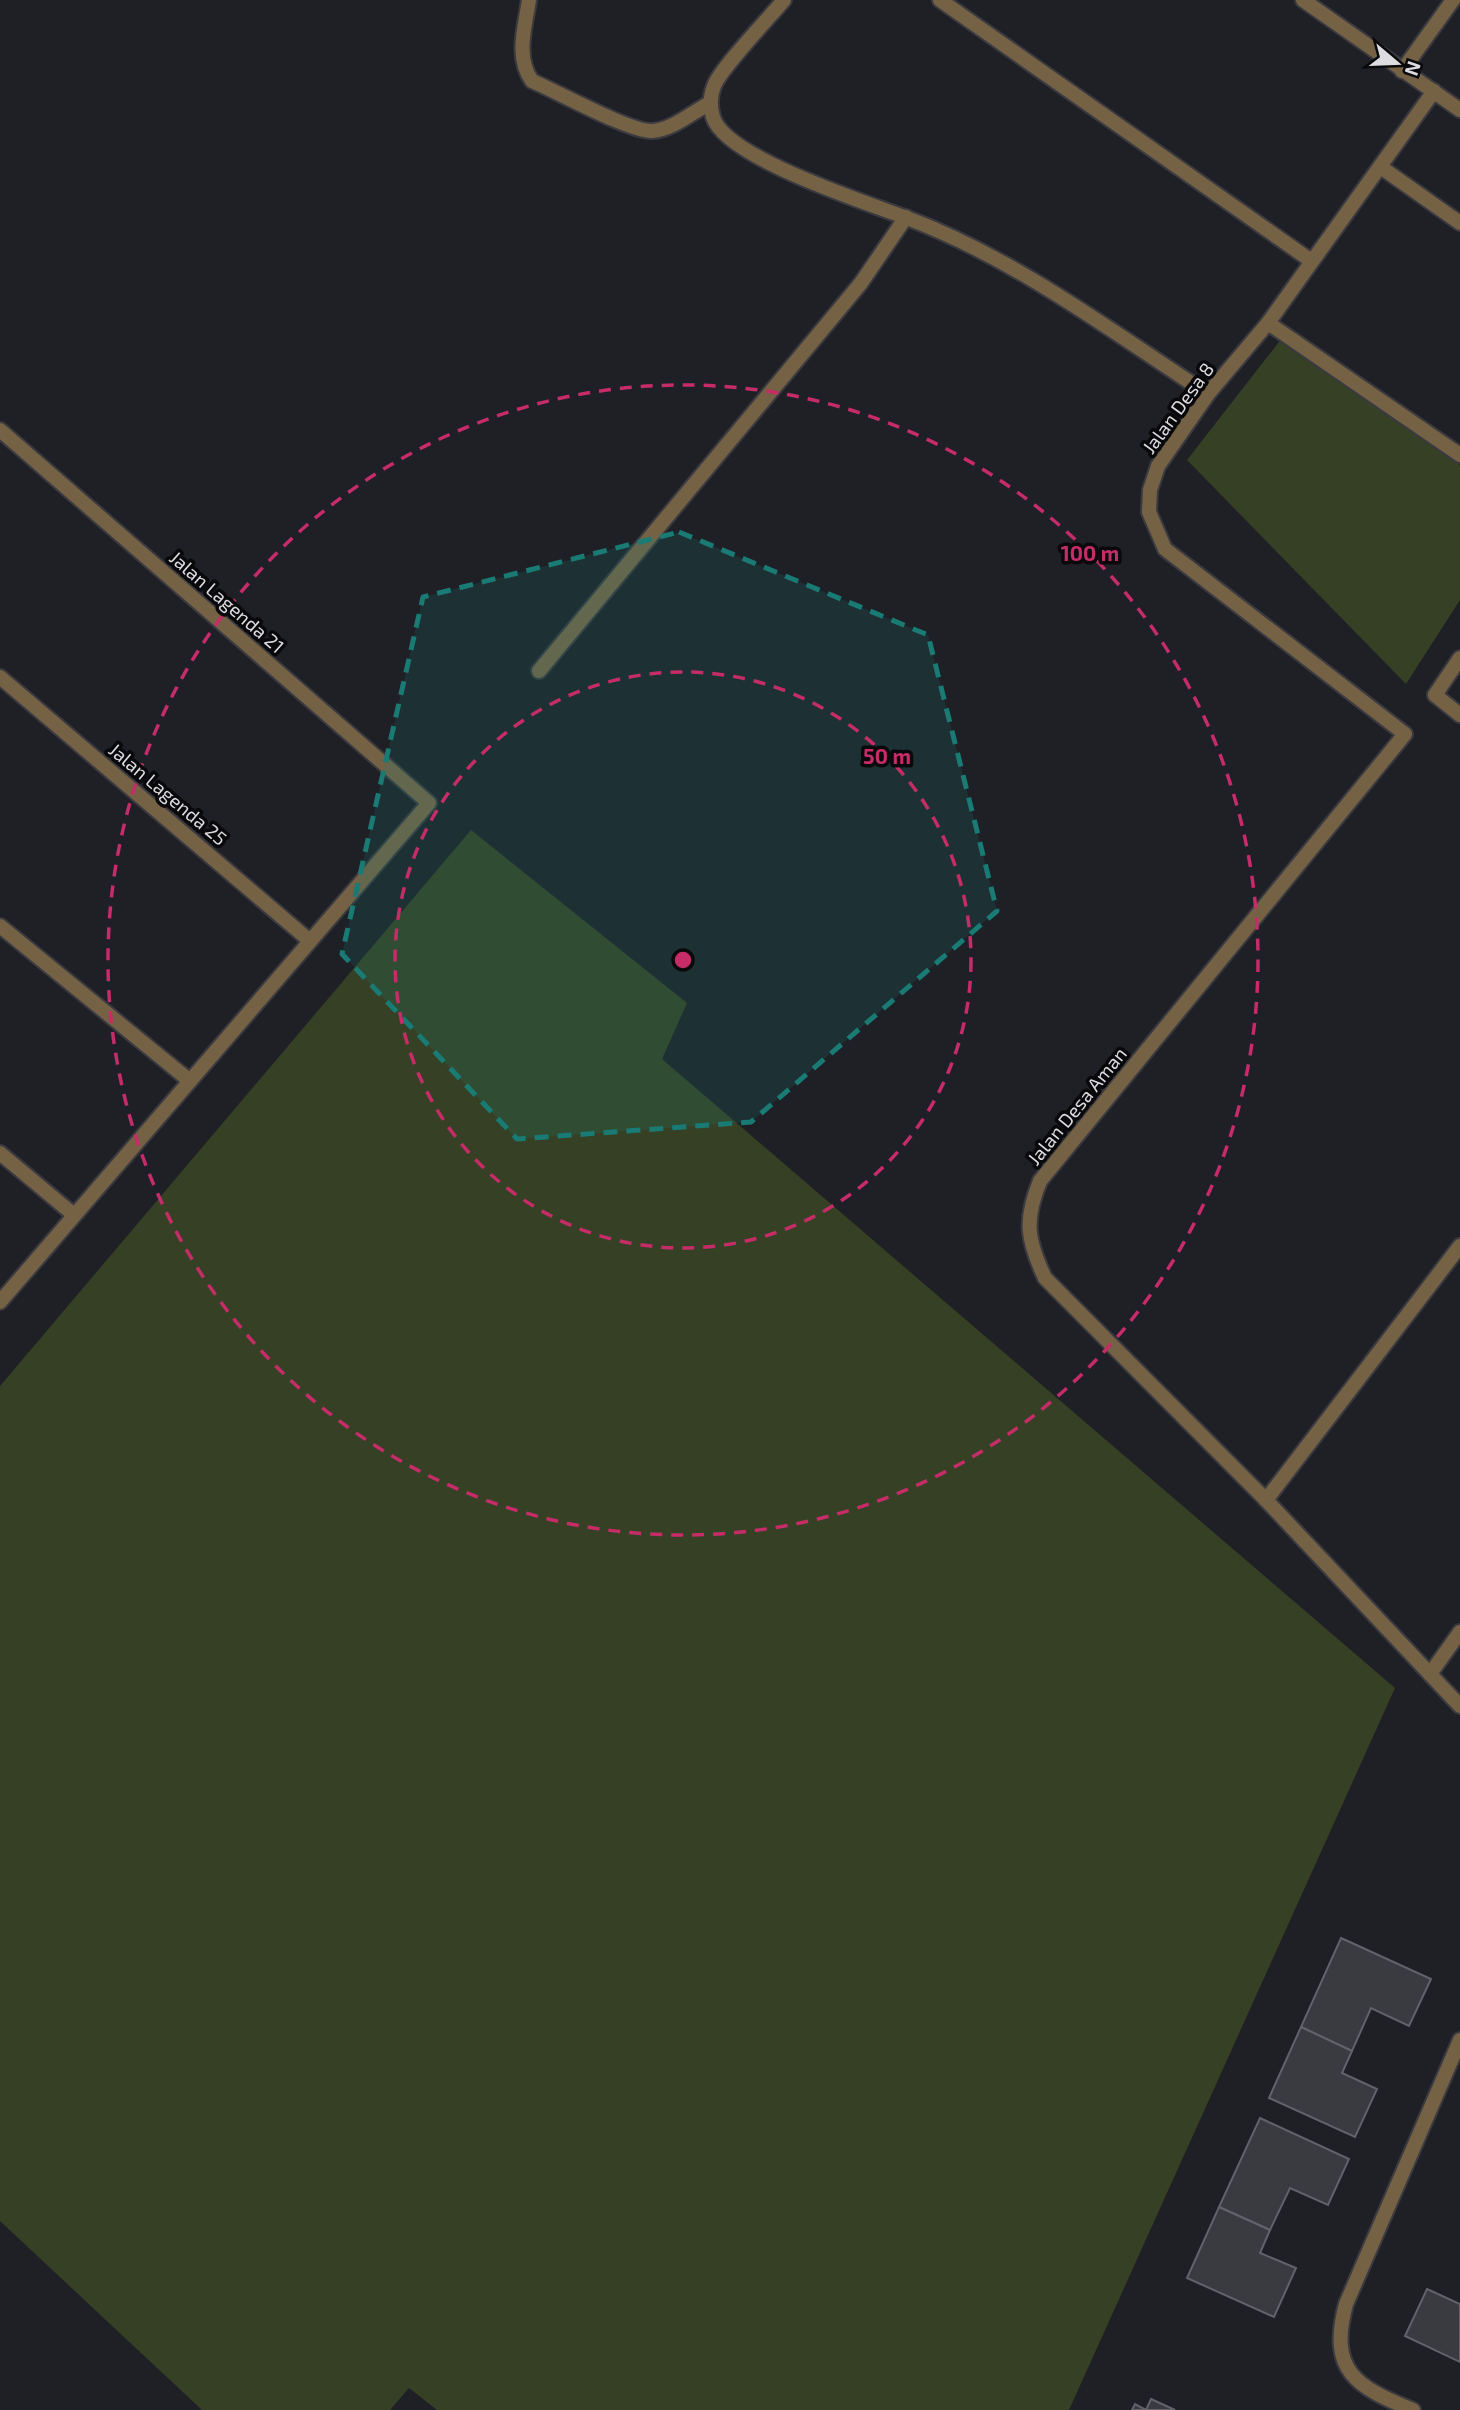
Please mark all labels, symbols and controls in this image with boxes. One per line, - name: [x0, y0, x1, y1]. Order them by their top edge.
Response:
- north arrow: [1362, 28, 1432, 98]
- text: N: [1400, 58, 1427, 79]
- street label: Jalan Desa 8: [1137, 358, 1218, 458]
- text: 100 m: [1061, 540, 1119, 565]
- street label: Jalan Lagenda 21: [165, 546, 289, 658]
- street label: Jalan Lagenda 25: [105, 738, 232, 850]
- text: 50 m: [863, 743, 911, 768]
- centre of rings: [671, 948, 695, 972]
- street label: Jalan Desa Aman: [1022, 1042, 1131, 1169]

